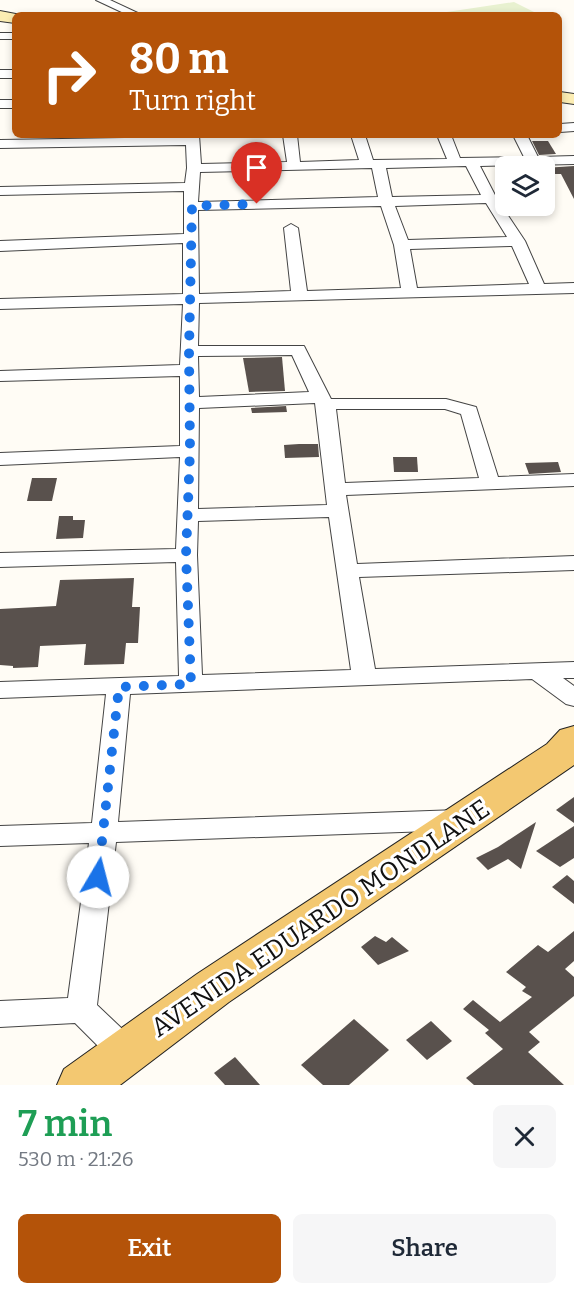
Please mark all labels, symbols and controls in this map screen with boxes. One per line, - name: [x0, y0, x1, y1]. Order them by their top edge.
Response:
- text: 80 m: [129, 34, 229, 84]
- icon: right: [30, 36, 108, 114]
- text: Turn right: [129, 85, 256, 117]
- pin: [231, 142, 282, 204]
- icon: arrive: [240, 151, 273, 184]
- map controls: [495, 156, 555, 216]
- button: layers: [495, 156, 555, 216]
- street label: AVENIDA EDUARDO MONDLANE: [145, 793, 496, 1044]
- position arrow: [66, 845, 130, 909]
- text: 7 min: [18, 1102, 112, 1146]
- button: close: [493, 1105, 556, 1168]
- text: 530 m · 21:26: [18, 1147, 134, 1171]
- button: Exit: [18, 1214, 281, 1283]
- button: Share: [293, 1214, 556, 1283]

